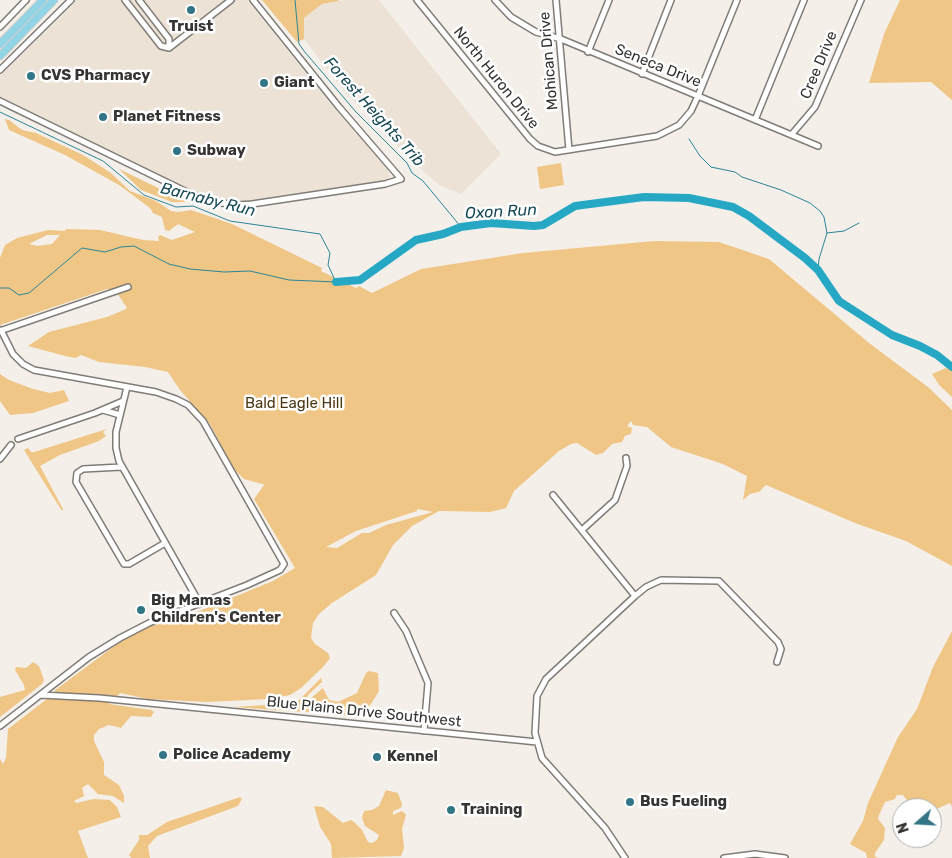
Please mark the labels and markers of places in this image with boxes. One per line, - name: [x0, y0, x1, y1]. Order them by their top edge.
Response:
- marker: Truist: [185, 4, 197, 16]
- place label: Truist: [169, 18, 213, 36]
- place label: CVS Pharmacy: [41, 67, 150, 85]
- marker: CVS Pharmacy: [25, 70, 37, 82]
- place label: Giant: [274, 74, 315, 92]
- marker: Giant: [258, 77, 270, 89]
- place label: Planet Fitness: [113, 108, 221, 126]
- marker: Planet Fitness: [97, 111, 109, 123]
- place label: Subway: [187, 142, 246, 160]
- marker: Subway: [171, 145, 183, 157]
- place label: Big Mamas Children's Center: [151, 592, 281, 627]
- marker: Big Mamas Children's Center: [135, 604, 147, 616]
- place label: Police Academy: [173, 746, 291, 764]
- place label: Kennel: [387, 748, 438, 766]
- marker: Police Academy: [157, 749, 169, 761]
- marker: Kennel: [371, 751, 383, 763]
- place label: Bus Fueling: [640, 793, 727, 811]
- marker: Bus Fueling: [624, 796, 636, 808]
- place label: Training: [461, 801, 523, 819]
- marker: Training: [445, 804, 457, 816]

